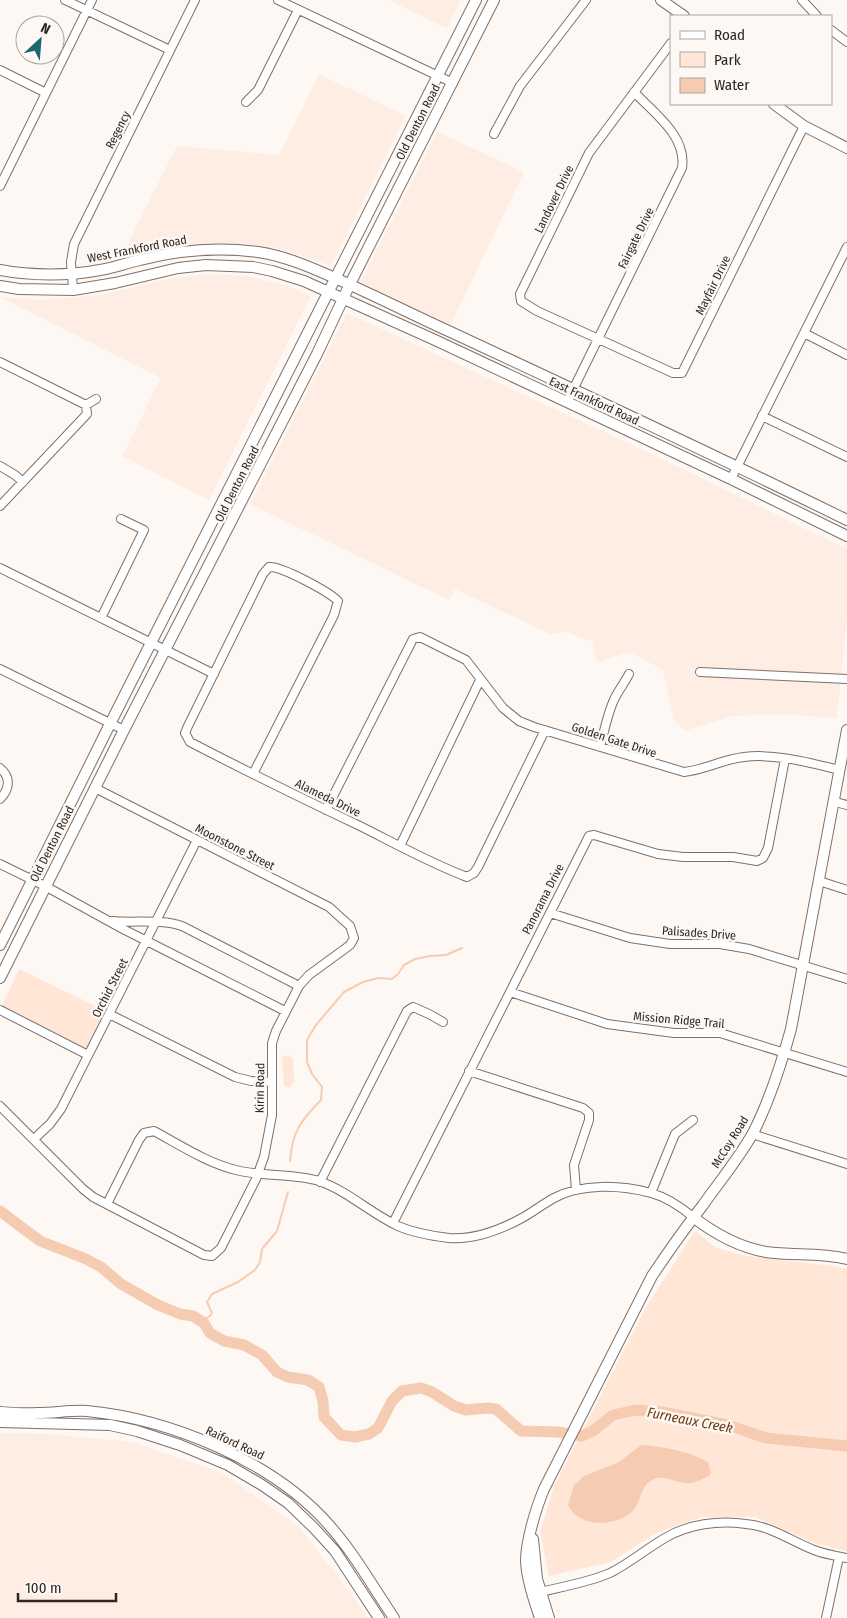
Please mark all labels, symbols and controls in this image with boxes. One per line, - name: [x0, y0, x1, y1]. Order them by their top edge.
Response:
- north arrow: [15, 15, 65, 65]
- legend: [670, 15, 832, 105]
- text: N: [38, 19, 53, 38]
- text: Road: [714, 26, 745, 44]
- text: Park: [714, 51, 741, 69]
- text: Water: [714, 76, 750, 94]
- street label: Old Denton Road: [393, 82, 443, 162]
- street label: Regency: [103, 108, 134, 151]
- street label: Landover Drive: [532, 163, 576, 235]
- street label: Fairgate Drive: [615, 205, 657, 271]
- street label: West Frankford Road: [86, 232, 188, 266]
- street label: Mayfair Drive: [693, 253, 733, 317]
- street label: East Frankford Road: [547, 374, 641, 428]
- street label: Old Denton Road: [212, 444, 262, 524]
- street label: Golden Gate Drive: [570, 720, 658, 760]
- street label: Alameda Drive: [293, 776, 363, 820]
- street label: Old Denton Road: [27, 804, 77, 884]
- street label: Moonstone Street: [193, 821, 277, 873]
- street label: Panorama Drive: [519, 861, 567, 937]
- street label: Palisades Drive: [661, 923, 737, 943]
- street label: Orchid Street: [89, 956, 131, 1020]
- street label: Mission Ridge Trail: [633, 1009, 725, 1031]
- street label: Kirin Road: [253, 1063, 267, 1113]
- street label: McCoy Road: [708, 1113, 752, 1171]
- water label: Furneaux Creek: [646, 1404, 734, 1437]
- street label: Raiford Road: [203, 1423, 267, 1463]
- scale bar: [18, 1570, 115, 1602]
- text: 100 m: [25, 1579, 62, 1597]

